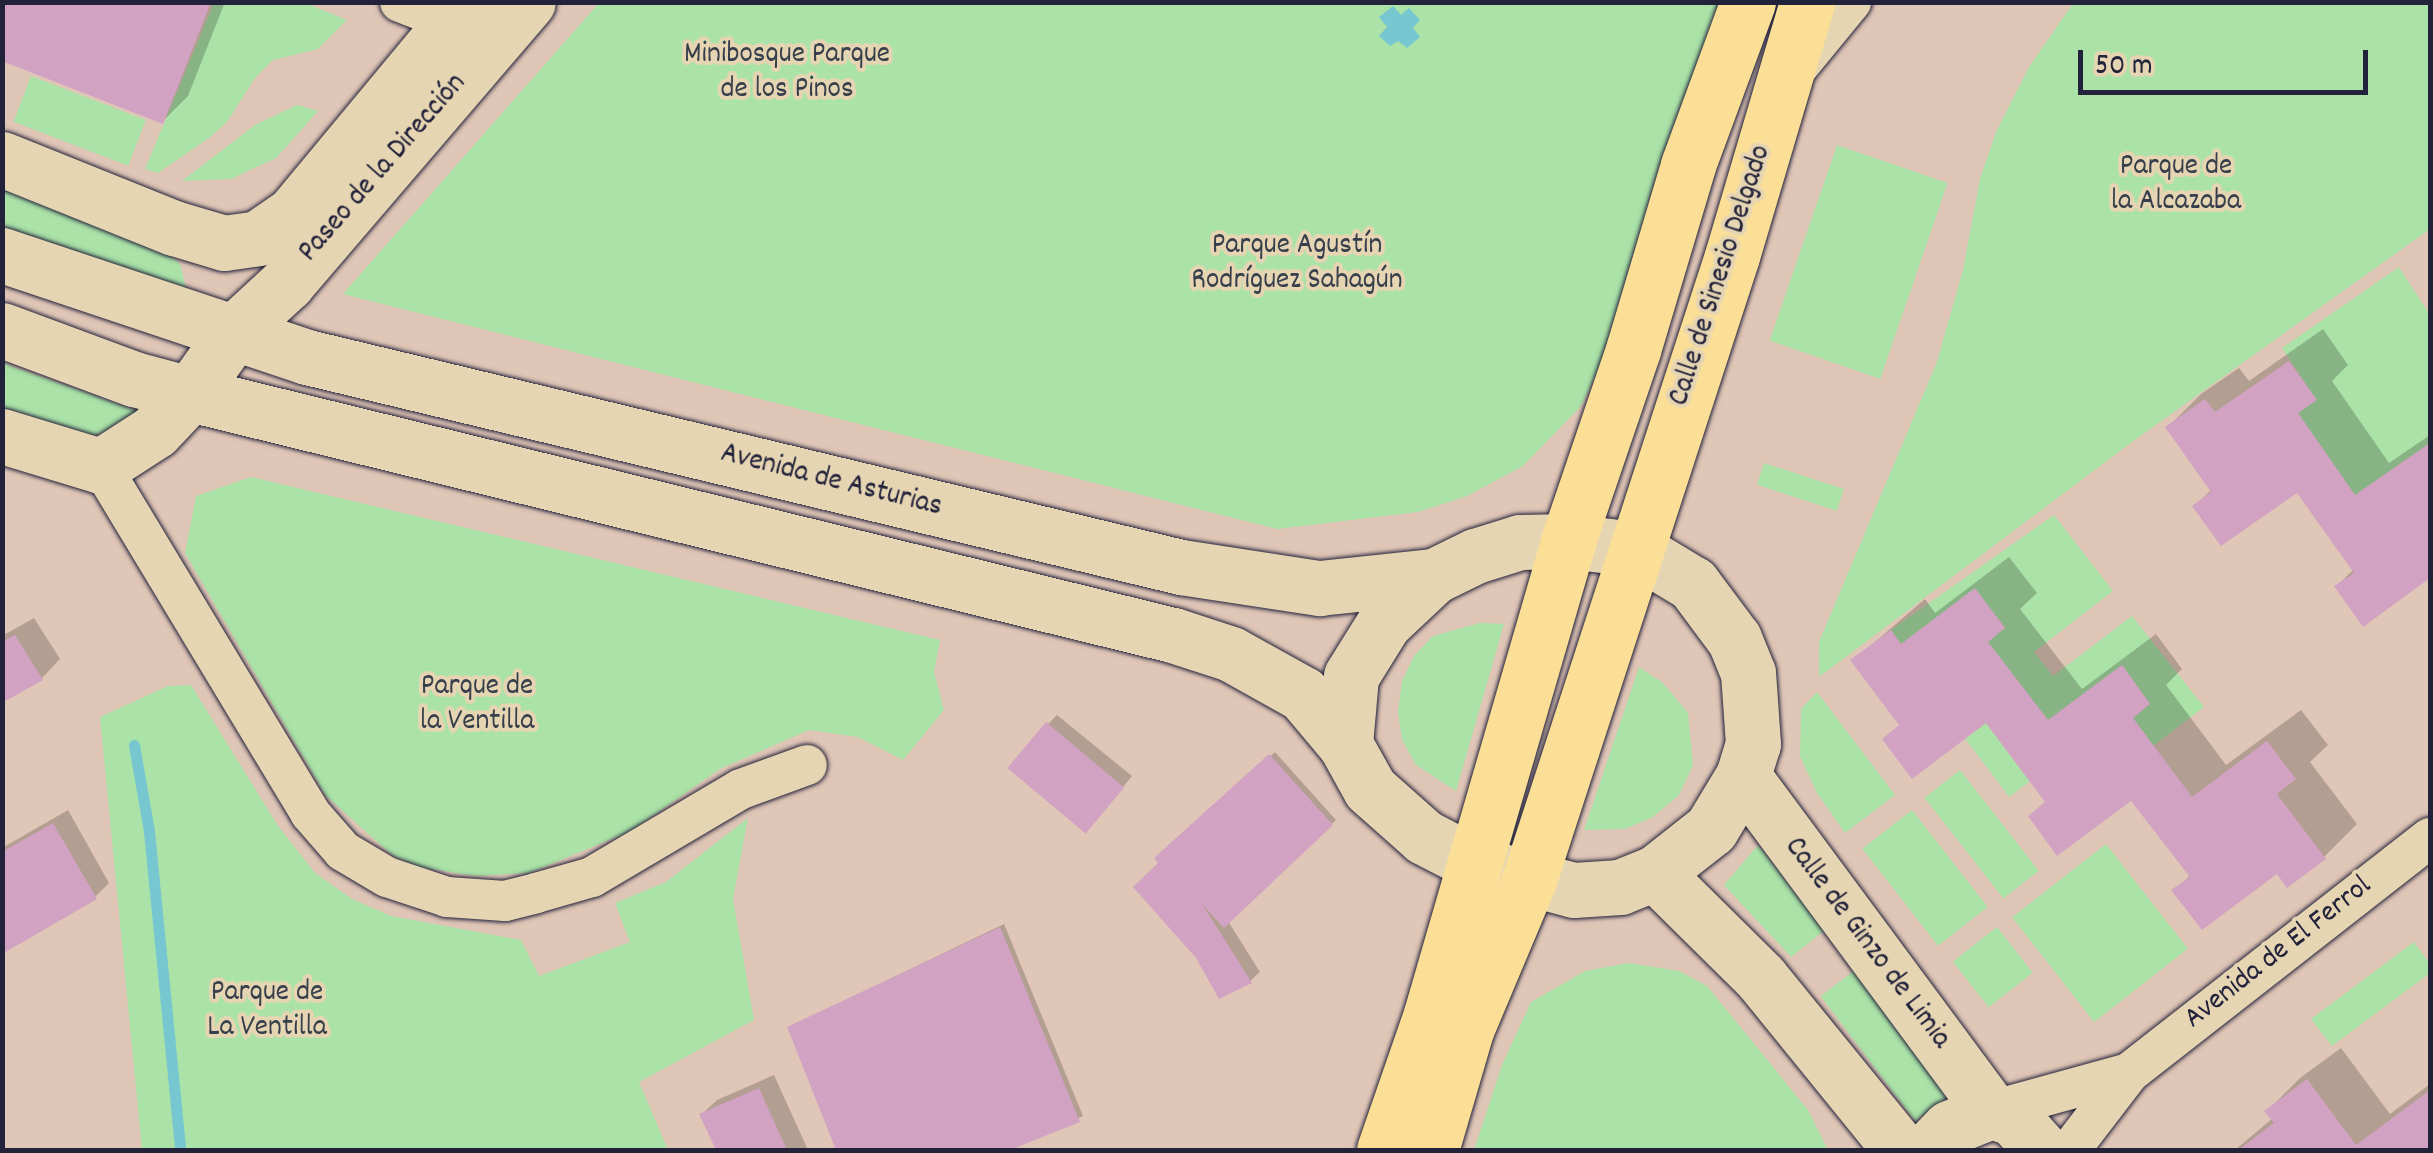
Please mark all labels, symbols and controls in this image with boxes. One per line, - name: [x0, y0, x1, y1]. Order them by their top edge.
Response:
- scale bar: [2083, 30, 2373, 92]
- park label: Minibosque Parque de los Pinos: [684, 38, 890, 108]
- text: 50 m: [2095, 46, 2153, 89]
- street label: Paseo de la Dirección: [292, 67, 476, 271]
- street label: Calle de Sinesio Delgado: [1663, 141, 1781, 411]
- park label: Parque de la Alcazaba: [2111, 150, 2241, 220]
- park label: Parque Agustín Rodríguez Sahagún: [1191, 229, 1403, 300]
- street label: Avenida de Asturias: [717, 437, 945, 527]
- park label: Parque de la Ventilla: [420, 670, 534, 740]
- street label: Calle de Ginzo de Limia: [1775, 831, 1957, 1057]
- street label: Avenida de El Ferrol: [2178, 870, 2380, 1038]
- park label: Parque de La Ventilla: [207, 976, 327, 1046]

